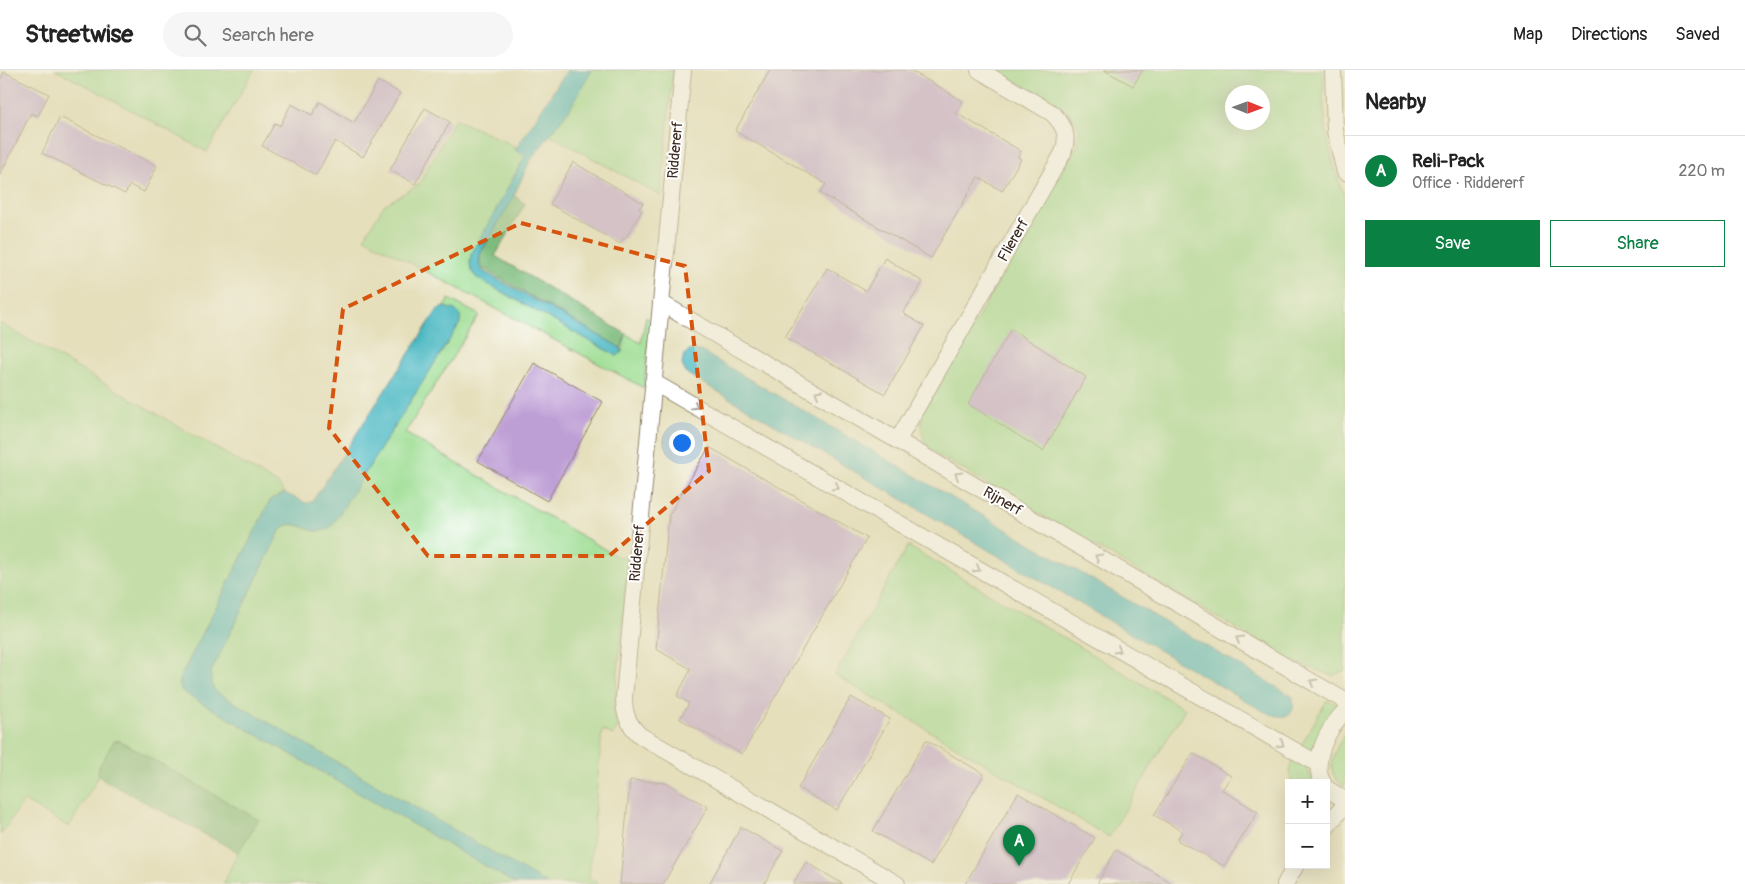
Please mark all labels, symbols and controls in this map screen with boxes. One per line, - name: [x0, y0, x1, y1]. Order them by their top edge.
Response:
- search box: [163, 12, 513, 57]
- text: Streetwise: [25, 20, 133, 49]
- icon: search: [181, 21, 209, 49]
- text: Search here: [221, 23, 314, 47]
- text: Map: [1513, 23, 1543, 46]
- text: Directions: [1571, 23, 1647, 46]
- text: Saved: [1675, 23, 1720, 46]
- north arrow: [1225, 85, 1270, 130]
- text: Nearby: [1365, 89, 1426, 116]
- street label: Riddererf: [664, 121, 687, 180]
- text: Reli-Pack: [1412, 149, 1484, 173]
- text: A: [1376, 161, 1386, 181]
- text: 220 m: [1679, 161, 1725, 181]
- text: Office · Riddererf: [1412, 173, 1525, 193]
- street label: Fliererf: [994, 215, 1033, 265]
- button: Save: [1365, 220, 1540, 267]
- button: Share: [1550, 220, 1725, 267]
- one-way arrow: [814, 390, 823, 400]
- one-way arrow: [690, 400, 699, 410]
- your location: [669, 430, 695, 456]
- one-way arrow: [955, 471, 964, 481]
- one-way arrow: [831, 481, 840, 491]
- street label: Rijnerf: [980, 483, 1026, 520]
- street label: Riddererf: [626, 524, 649, 583]
- one-way arrow: [1095, 553, 1104, 563]
- one-way arrow: [971, 562, 980, 572]
- one-way arrow: [1235, 635, 1244, 645]
- one-way arrow: [1112, 643, 1121, 653]
- one-way arrow: [1309, 679, 1318, 689]
- one-way arrow: [1276, 738, 1285, 748]
- map controls: [1285, 779, 1330, 869]
- button: +: [1285, 779, 1330, 824]
- button: −: [1285, 824, 1330, 869]
- pin: A: [1003, 825, 1035, 866]

